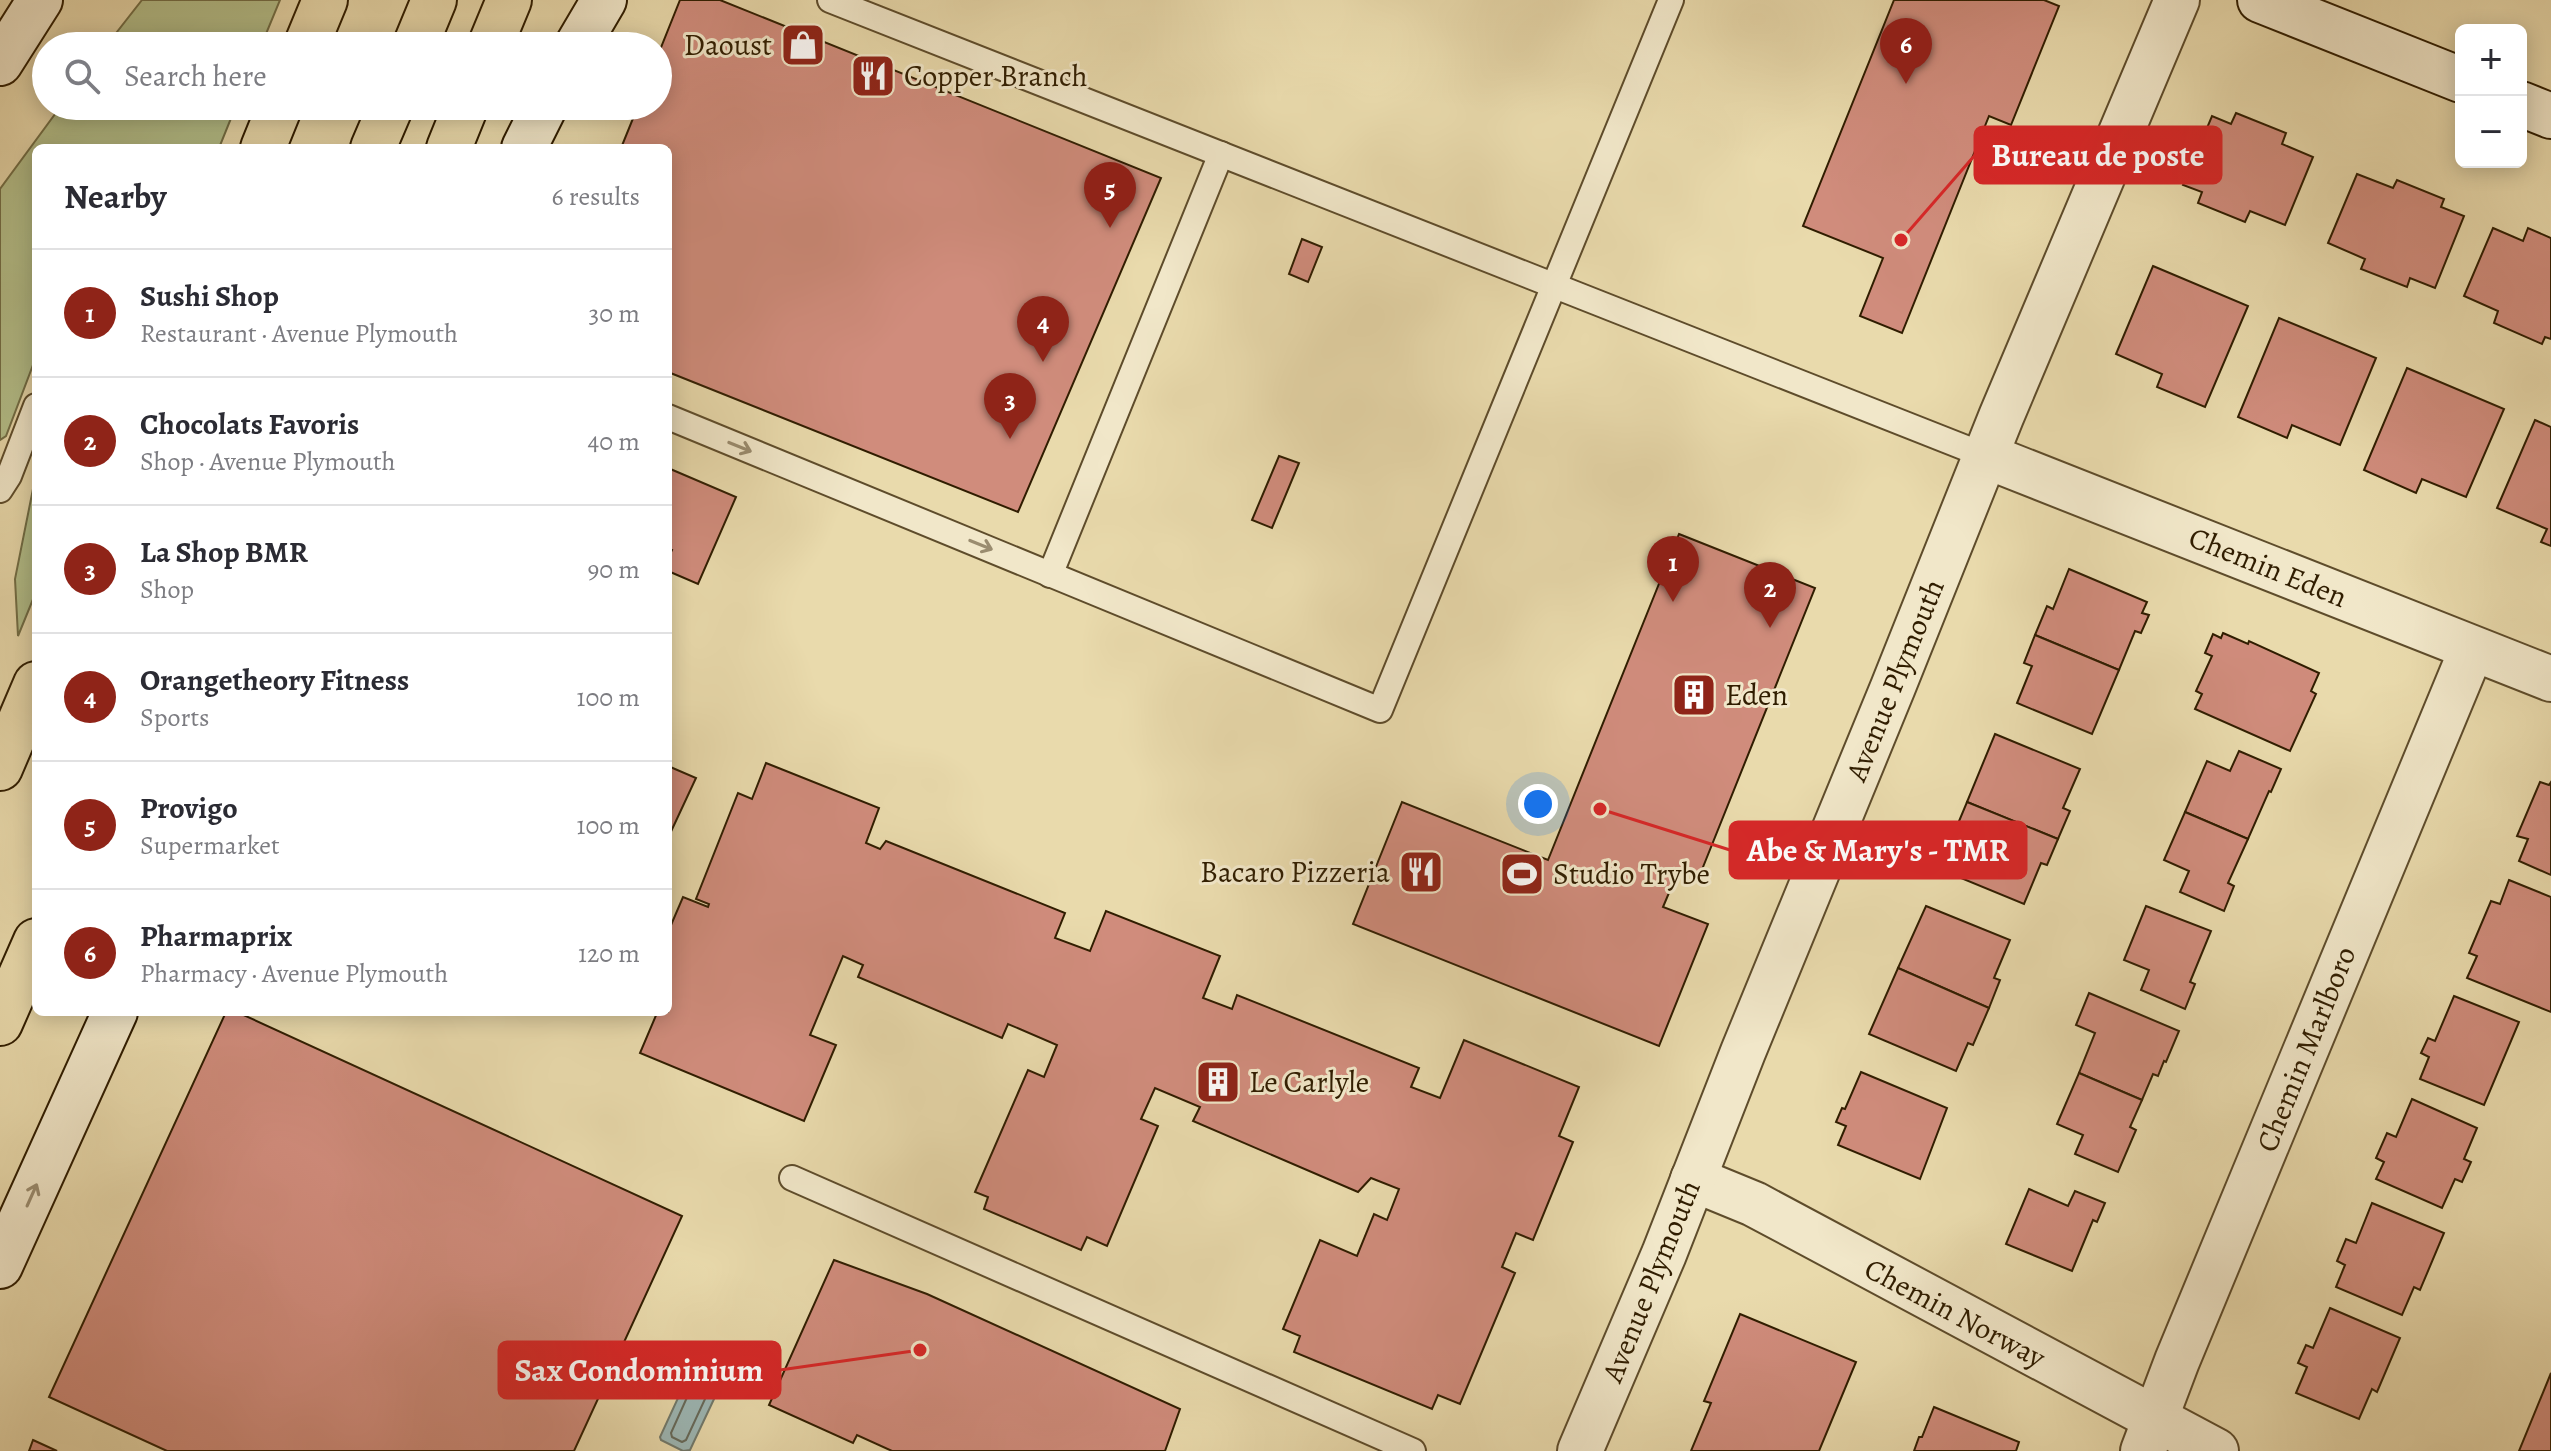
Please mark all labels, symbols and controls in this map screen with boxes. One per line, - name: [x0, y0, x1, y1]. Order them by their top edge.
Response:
- pin: 6: [1880, 18, 1932, 84]
- shop icon: Daoust: [779, 21, 827, 69]
- map controls: [2455, 24, 2527, 168]
- button: +: [2455, 24, 2527, 96]
- place label: Daoust: [684, 25, 772, 65]
- search box: [32, 32, 672, 120]
- restaurant icon: Copper Branch: [849, 52, 897, 100]
- icon: search: [60, 54, 104, 98]
- text: Search here: [124, 56, 267, 96]
- place label: Copper Branch: [904, 56, 1088, 96]
- button: −: [2455, 96, 2527, 168]
- callout: Bureau de poste: [1975, 127, 2221, 183]
- text: Bureau de poste: [1991, 133, 2205, 177]
- pin: 5: [1084, 162, 1136, 228]
- text: Nearby: [64, 173, 167, 220]
- text: 6 results: [552, 179, 640, 214]
- text: Sushi Shop: [140, 276, 279, 316]
- text: 1: [85, 296, 95, 331]
- text: 30 m: [589, 296, 640, 331]
- pin: 4: [1017, 296, 1069, 362]
- text: Restaurant · Avenue Plymouth: [140, 316, 458, 351]
- pin: 3: [984, 373, 1036, 439]
- text: Chocolats Favoris: [140, 404, 359, 444]
- text: 2: [84, 424, 96, 459]
- text: 40 m: [588, 424, 640, 459]
- one-way arrow: [727, 441, 752, 455]
- text: Shop · Avenue Plymouth: [140, 444, 395, 479]
- street label: Chemin Eden: [2183, 517, 2353, 617]
- text: La Shop BMR: [140, 532, 308, 572]
- pin: 1: [1647, 536, 1699, 602]
- one-way arrow: [968, 539, 993, 554]
- text: 3: [84, 552, 96, 587]
- text: 90 m: [588, 552, 640, 587]
- pin: 2: [1744, 562, 1796, 628]
- text: Shop: [140, 572, 194, 607]
- street label: Avenue Plymouth: [1836, 573, 1954, 788]
- text: Orangetheory Fitness: [140, 660, 409, 700]
- building icon: Eden: [1670, 671, 1718, 719]
- place label: Eden: [1725, 675, 1788, 715]
- text: 4: [84, 680, 96, 715]
- text: 100 m: [577, 680, 640, 715]
- text: Sports: [140, 700, 209, 735]
- your location: [1518, 784, 1558, 824]
- text: Provigo: [140, 788, 238, 828]
- text: 5: [84, 808, 96, 843]
- text: 100 m: [577, 808, 640, 843]
- callout: Abe & Mary's - TMR: [1730, 822, 2026, 878]
- text: Supermarket: [140, 828, 280, 863]
- text: Abe & Mary's - TMR: [1746, 828, 2010, 872]
- restaurant icon: Bacaro Pizzeria: [1397, 848, 1445, 896]
- sports icon: Studio Trybe: [1498, 850, 1546, 898]
- place label: Bacaro Pizzeria: [1200, 852, 1390, 892]
- place label: Studio Trybe: [1553, 854, 1710, 894]
- text: Pharmaprix: [140, 916, 292, 956]
- text: 6: [84, 936, 96, 971]
- text: 120 m: [578, 936, 640, 971]
- street label: Chemin Marlboro: [2247, 940, 2365, 1158]
- text: Pharmacy · Avenue Plymouth: [140, 956, 448, 991]
- building icon: Le Carlyle: [1194, 1058, 1242, 1106]
- place label: Le Carlyle: [1249, 1062, 1369, 1102]
- street label: Avenue Plymouth: [1592, 1174, 1710, 1389]
- one-way arrow: [25, 1183, 40, 1207]
- street label: Chemin Norway: [1858, 1249, 2053, 1378]
- callout: Sax Condominium: [499, 1342, 780, 1398]
- text: Sax Condominium: [515, 1348, 764, 1392]

